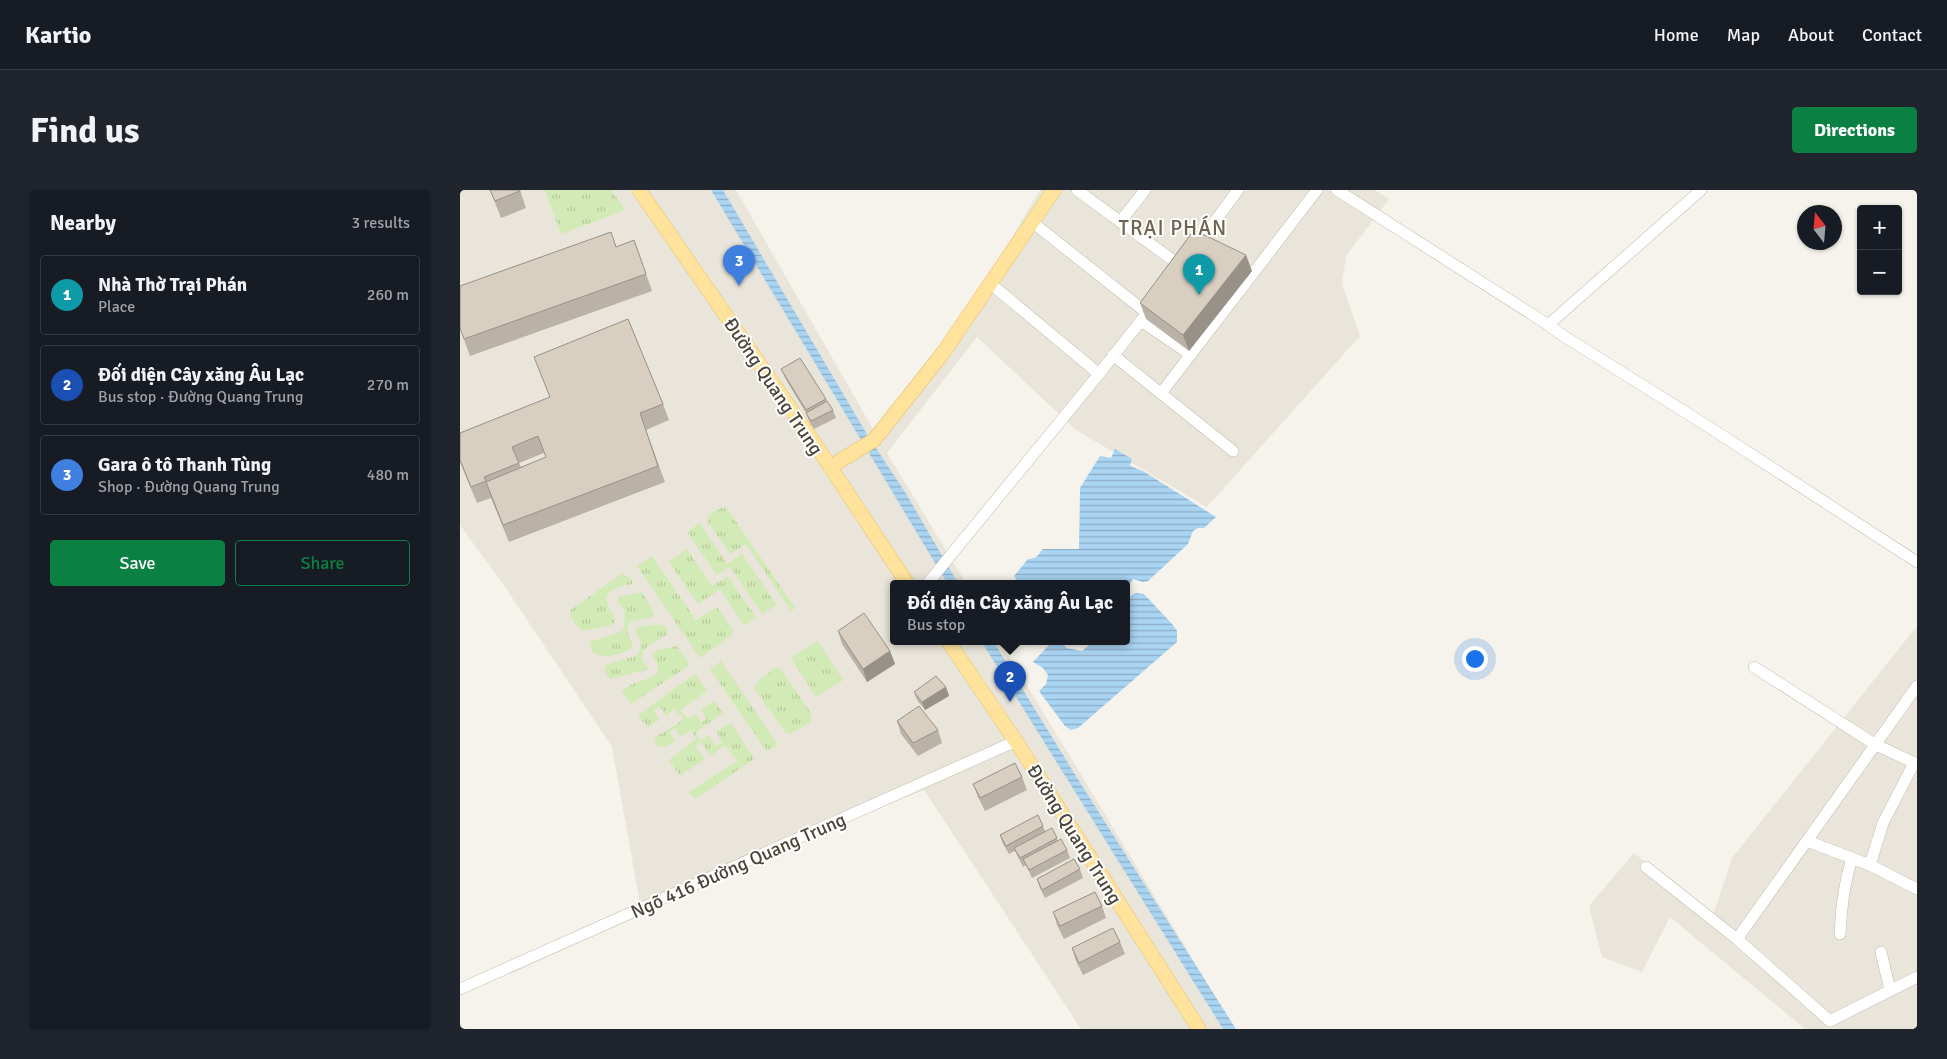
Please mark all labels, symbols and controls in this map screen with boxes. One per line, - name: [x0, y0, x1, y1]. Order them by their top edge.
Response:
- text: Kartio: [25, 20, 91, 50]
- text: Home: [1654, 24, 1699, 46]
- text: Map: [1727, 24, 1760, 46]
- text: About: [1788, 24, 1834, 46]
- text: Contact: [1862, 24, 1922, 46]
- button: Directions: [1792, 107, 1917, 153]
- text: Find us: [30, 109, 140, 152]
- north arrow: [1797, 205, 1842, 250]
- map controls: [1857, 205, 1902, 295]
- button: +: [1857, 205, 1902, 250]
- text: Nearby: [50, 210, 116, 236]
- text: 3 results: [351, 213, 410, 233]
- district label: TRẠI PHÁN: [1119, 215, 1227, 241]
- pin: 3: [723, 245, 755, 286]
- button: −: [1857, 250, 1902, 295]
- pin: 1: [1183, 254, 1215, 295]
- text: Nhà Thờ Trại Phán: [98, 273, 247, 297]
- text: 1: [63, 285, 71, 305]
- text: 260 m: [367, 285, 409, 305]
- text: Place: [98, 297, 135, 317]
- street label: Đường Quang Trung: [718, 313, 828, 460]
- text: Đối diện Cây xăng Âu Lạc: [98, 363, 304, 387]
- text: 2: [63, 375, 71, 395]
- text: 270 m: [367, 375, 409, 395]
- text: Bus stop · Đường Quang Trung: [98, 387, 303, 407]
- text: Gara ô tô Thanh Tùng: [98, 453, 271, 477]
- text: 3: [63, 465, 71, 485]
- text: 480 m: [367, 465, 409, 485]
- text: Shop · Đường Quang Trung: [98, 477, 280, 497]
- button: Save: [50, 540, 225, 586]
- button: Share: [235, 540, 410, 586]
- popup: [890, 580, 1130, 645]
- text: Đối diện Cây xăng Âu Lạc: [907, 591, 1113, 615]
- text: Bus stop: [907, 615, 965, 635]
- your location: [1462, 646, 1488, 672]
- pin: 2: [994, 661, 1026, 702]
- street label: Đường Quang Trung: [1021, 760, 1127, 909]
- street label: Ngõ 416 Đường Quang Trung: [627, 808, 850, 924]

